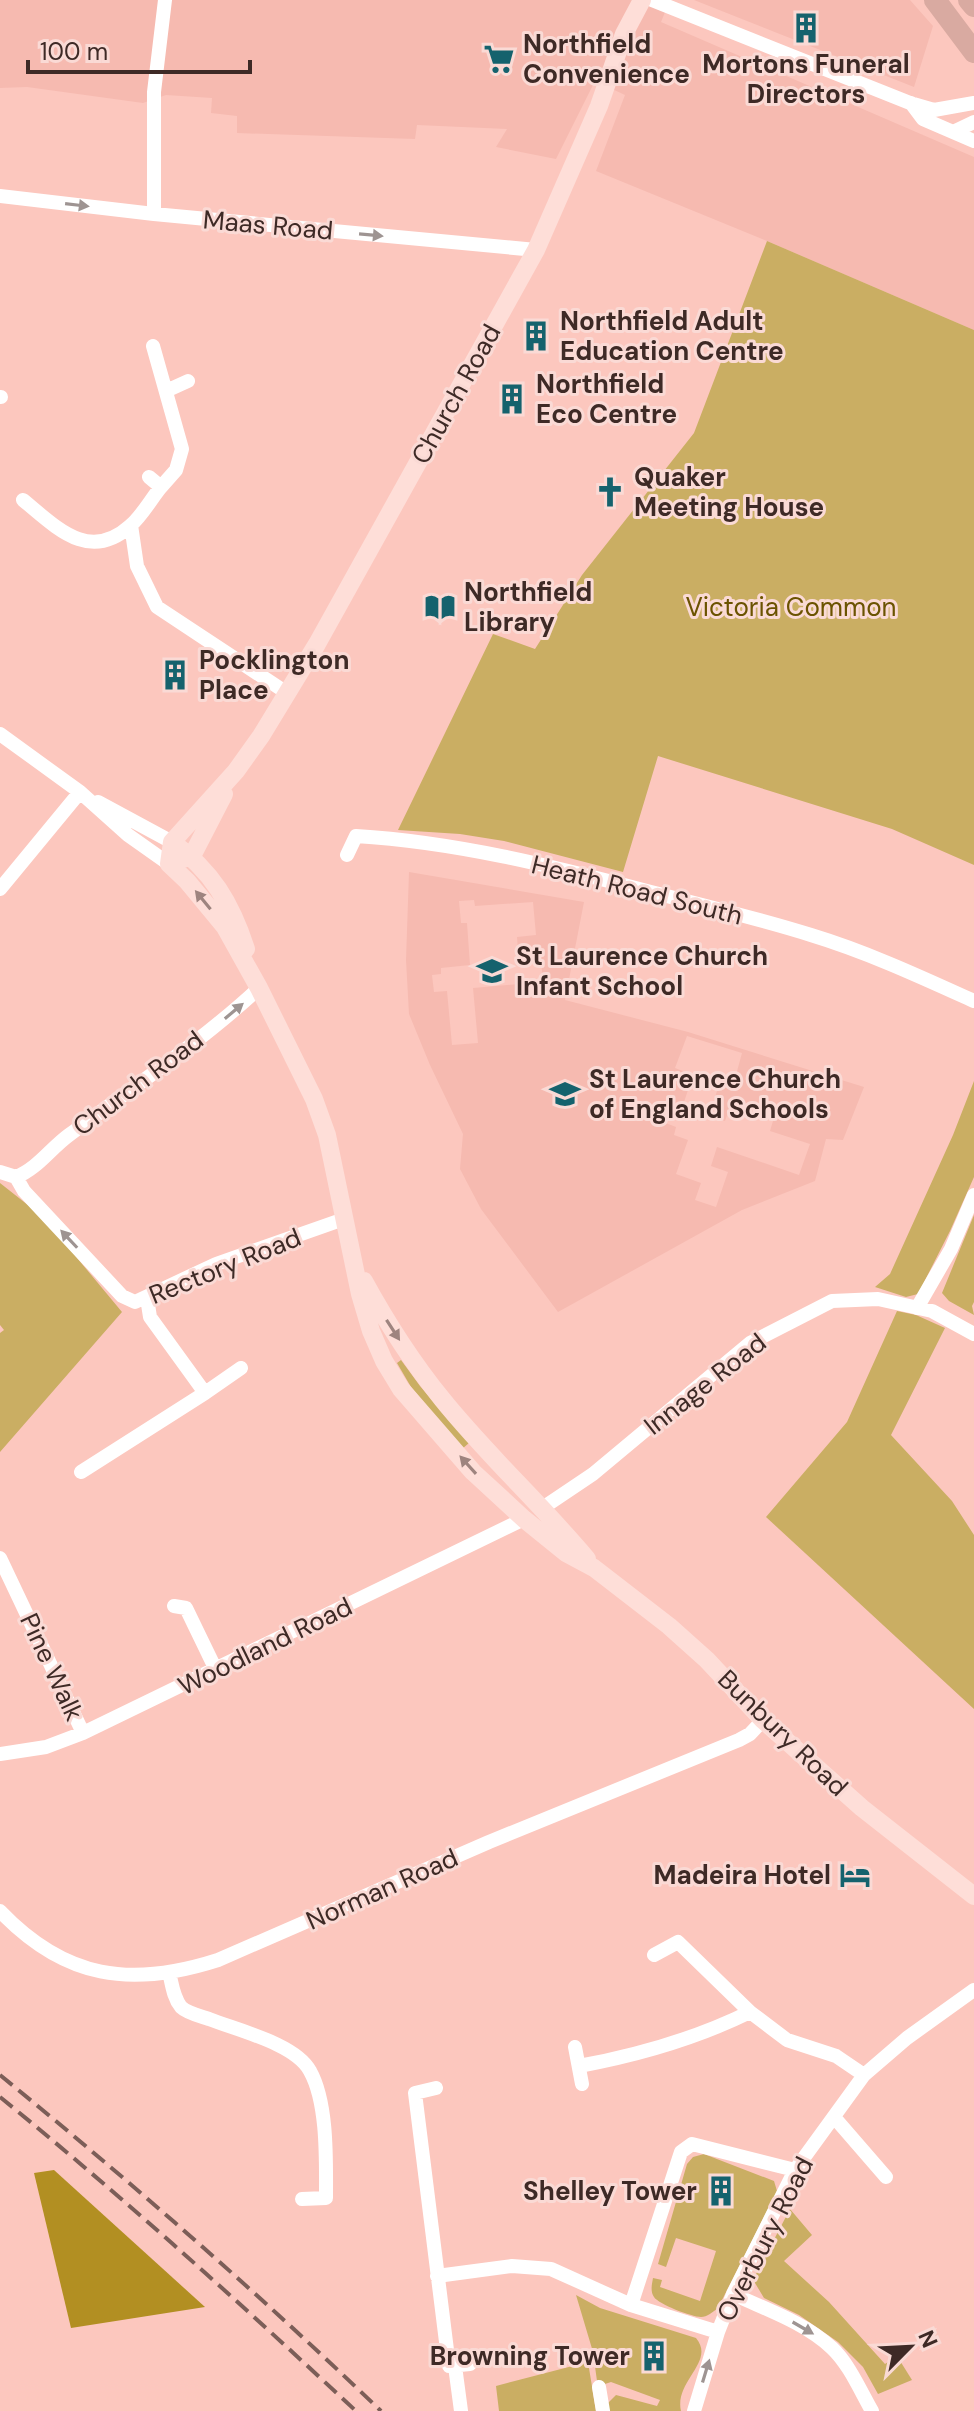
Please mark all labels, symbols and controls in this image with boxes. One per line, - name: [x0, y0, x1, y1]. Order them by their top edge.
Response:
- building icon: Mortons Funeral Directors: [789, 11, 823, 45]
- scale bar: [28, 24, 250, 74]
- place label: Northfield Convenience: [523, 27, 690, 91]
- text: 100 m: [40, 36, 108, 67]
- supermarket icon: Northfield Convenience: [482, 42, 516, 76]
- place label: Mortons Funeral Directors: [702, 47, 910, 111]
- one-way arrow: [65, 199, 90, 212]
- street label: Maas Road: [201, 202, 335, 248]
- one-way arrow: [359, 228, 384, 241]
- place label: Northfield Adult Education Centre: [560, 304, 784, 368]
- street label: Church Road: [404, 318, 508, 470]
- building icon: Northfield Adult Education Centre: [519, 319, 553, 353]
- place label: Northfield Eco Centre: [536, 367, 677, 431]
- building icon: Northfield Eco Centre: [495, 382, 529, 416]
- place label: Quaker Meeting House: [634, 460, 824, 524]
- church icon: Quaker Meeting House: [593, 475, 627, 509]
- place label: Northfield Library: [464, 575, 592, 639]
- library icon: Northfield Library: [423, 590, 457, 624]
- park label: Victoria Common: [685, 590, 897, 624]
- place label: Pocklington Place: [199, 643, 349, 707]
- building icon: Pocklington Place: [158, 658, 192, 692]
- street label: Heath Road South: [528, 847, 746, 933]
- one-way arrow: [195, 890, 211, 910]
- place label: St Laurence Church Infant School: [516, 939, 768, 1003]
- school or university icon: St Laurence Church Infant School: [475, 954, 509, 988]
- one-way arrow: [223, 1003, 243, 1020]
- street label: Church Road: [66, 1023, 210, 1143]
- place label: St Laurence Church of England Schools: [589, 1062, 841, 1126]
- school or university icon: St Laurence Church of England Schools: [548, 1077, 582, 1111]
- street label: Rectory Road: [144, 1220, 306, 1312]
- one-way arrow: [60, 1230, 78, 1249]
- one-way arrow: [385, 1320, 400, 1341]
- street label: Innage Road: [637, 1326, 773, 1442]
- one-way arrow: [459, 1456, 477, 1475]
- street label: Woodland Road: [172, 1589, 358, 1703]
- street label: Pine Walk: [12, 1608, 92, 1726]
- street label: Bunbury Road: [711, 1662, 855, 1804]
- street label: Norman Road: [301, 1840, 463, 1938]
- place label: Madeira Hotel: [654, 1858, 831, 1892]
- hotel icon: Madeira Hotel: [838, 1858, 872, 1892]
- street label: Overbury Road: [709, 2151, 821, 2327]
- place label: Shelley Tower: [523, 2174, 697, 2208]
- building icon: Shelley Tower: [704, 2174, 738, 2208]
- north arrow: [870, 2307, 950, 2387]
- one-way arrow: [792, 2321, 814, 2335]
- text: N: [911, 2326, 944, 2352]
- place label: Browning Tower: [430, 2339, 630, 2373]
- building icon: Browning Tower: [637, 2339, 671, 2373]
- one-way arrow: [700, 2359, 713, 2383]

